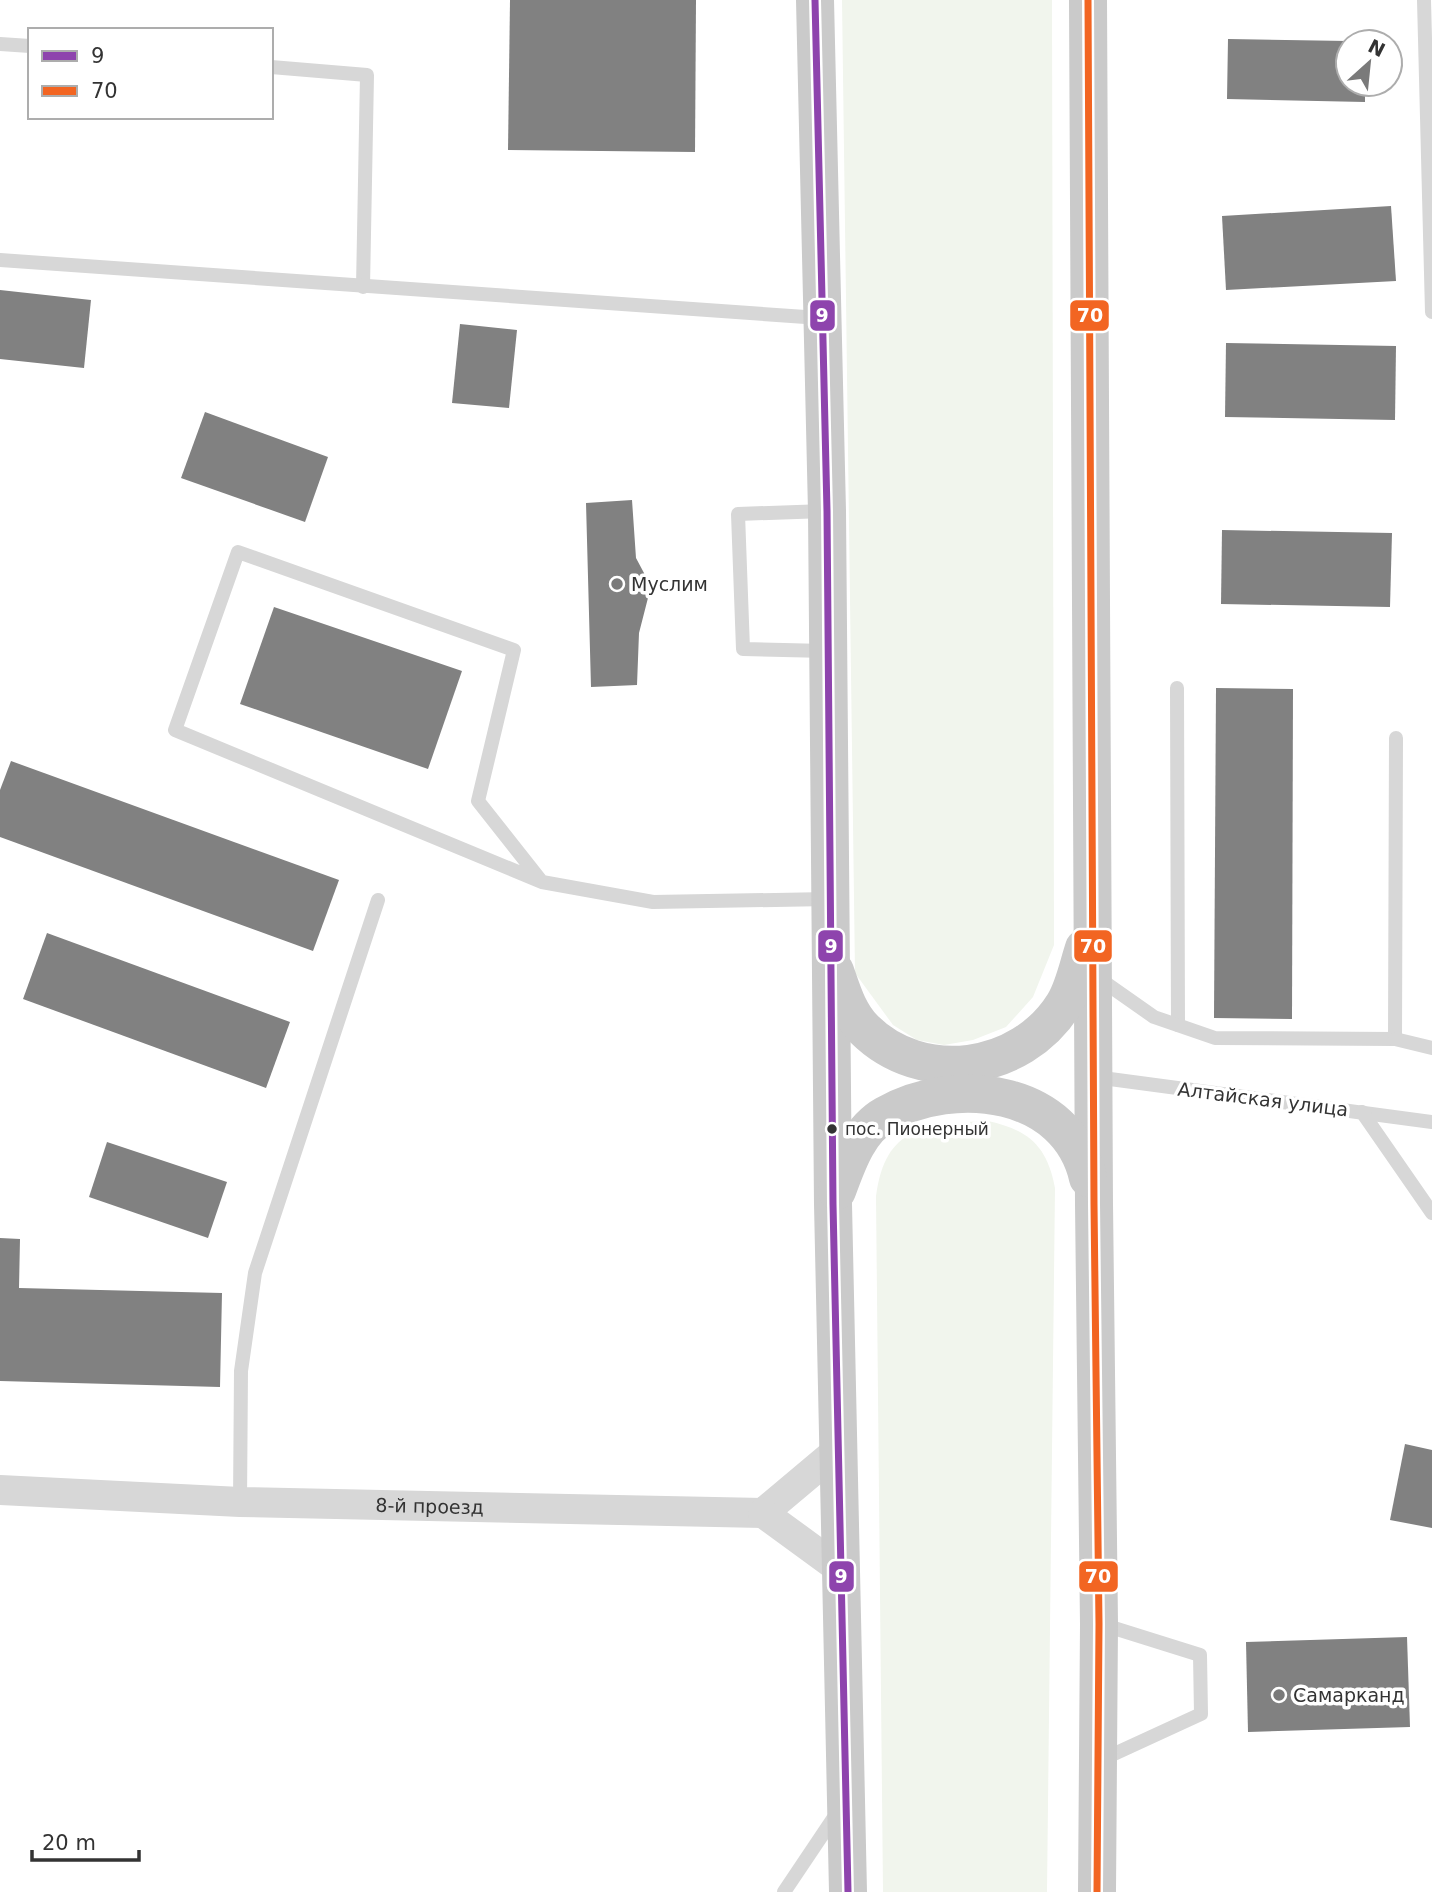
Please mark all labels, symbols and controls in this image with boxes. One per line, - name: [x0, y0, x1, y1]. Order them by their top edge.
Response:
- legend: [28, 28, 273, 119]
- north arrow: [1334, 28, 1404, 98]
- text: N: [1365, 34, 1389, 61]
- text: 9: [91, 44, 104, 68]
- text: 70: [91, 79, 118, 103]
- line badge: 9: [809, 299, 836, 332]
- line badge: 70: [1069, 299, 1110, 332]
- text: 9: [815, 304, 829, 326]
- text: 70: [1077, 304, 1103, 326]
- place label: Муслим: [631, 573, 708, 595]
- marker: Муслим: [609, 576, 625, 592]
- line badge: 9: [817, 929, 844, 963]
- line badge: 70: [1073, 929, 1113, 963]
- text: 9: [824, 935, 838, 957]
- text: 70: [1080, 935, 1106, 957]
- street label: Алтайская улица: [1177, 1078, 1349, 1120]
- place label: пос. Пионерный: [845, 1119, 989, 1139]
- marker: пос. Пионерный: [825, 1122, 839, 1136]
- street label: 8-й проезд: [375, 1494, 484, 1518]
- line badge: 9: [828, 1560, 855, 1593]
- line badge: 70: [1078, 1560, 1119, 1593]
- text: 9: [834, 1565, 848, 1587]
- text: 70: [1085, 1565, 1111, 1587]
- place label: Самарканд: [1293, 1684, 1405, 1706]
- marker: Самарканд: [1271, 1687, 1287, 1703]
- scale bar: [32, 1818, 138, 1862]
- text: 20 m: [42, 1831, 96, 1855]

